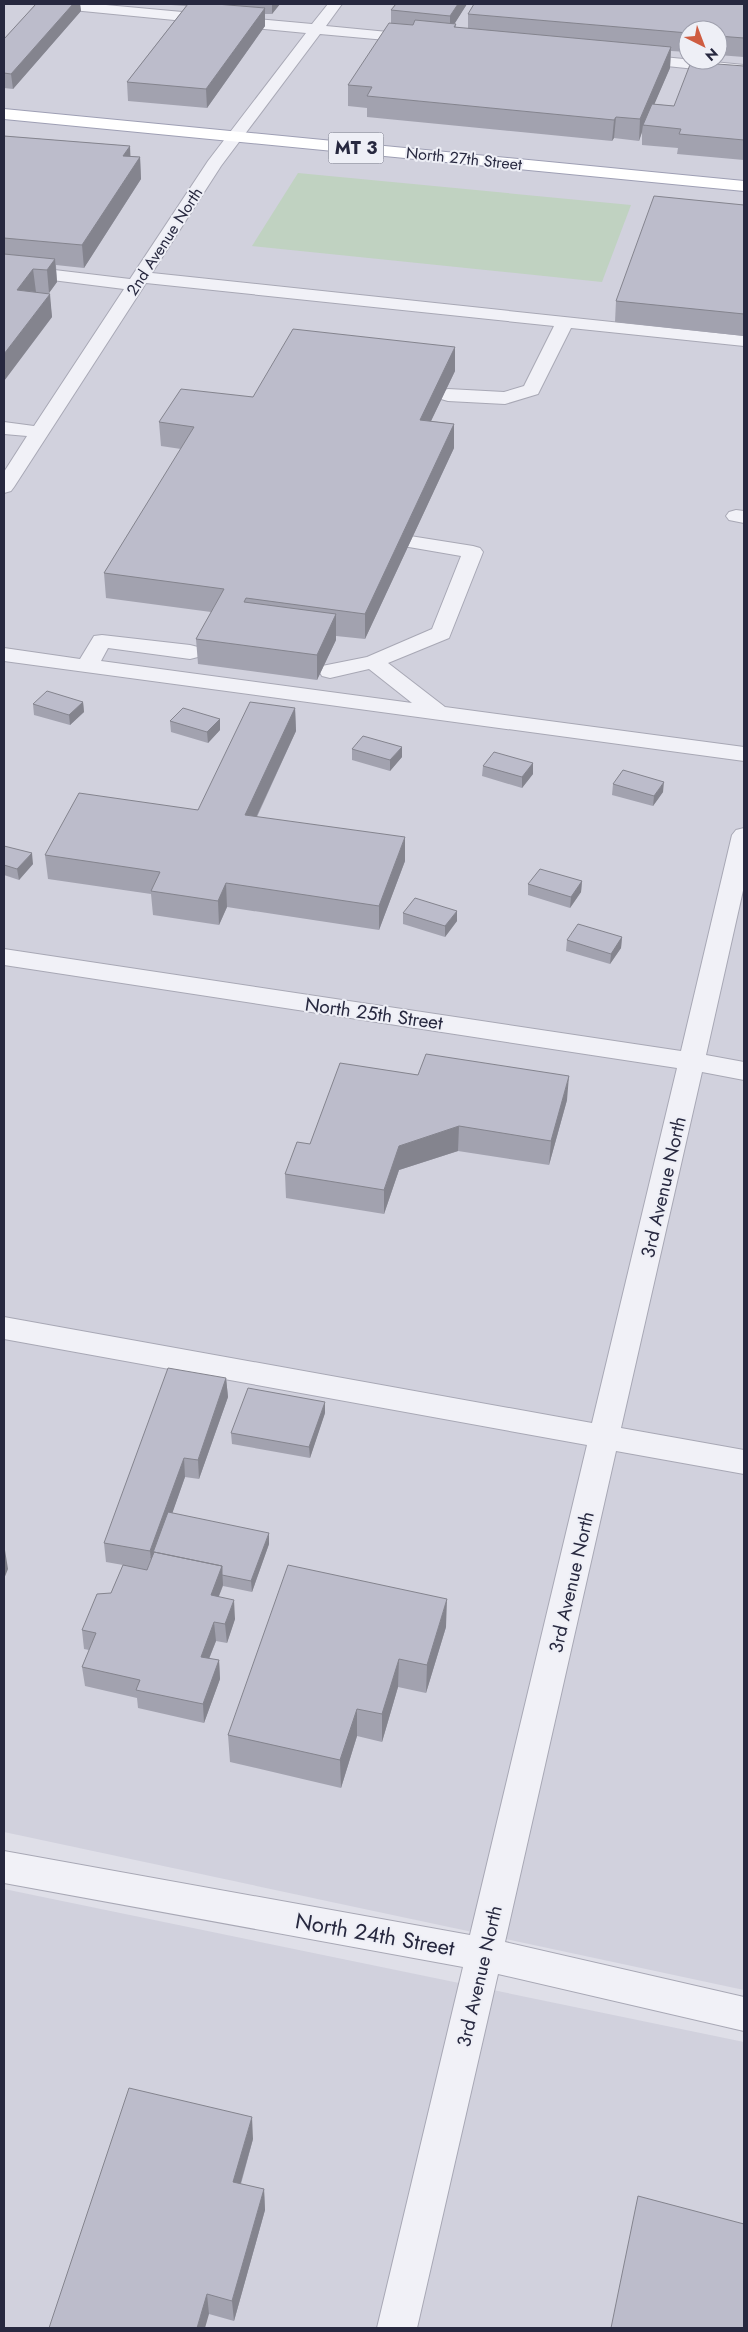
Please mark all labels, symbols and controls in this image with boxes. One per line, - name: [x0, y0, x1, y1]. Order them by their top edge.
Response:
- north arrow: [678, 20, 728, 70]
- text: N: [701, 44, 723, 66]
- road number: MT 3: [328, 132, 384, 164]
- street label: North 27th Street: [405, 141, 523, 176]
- street label: 2nd Avenue North: [121, 183, 208, 300]
- street label: North 25th Street: [303, 990, 445, 1037]
- street label: 3rd Avenue North: [634, 1114, 693, 1261]
- street label: 3rd Avenue North: [542, 1509, 601, 1656]
- street label: 3rd Avenue North: [450, 1903, 509, 2050]
- street label: North 24th Street: [293, 1904, 458, 1964]

